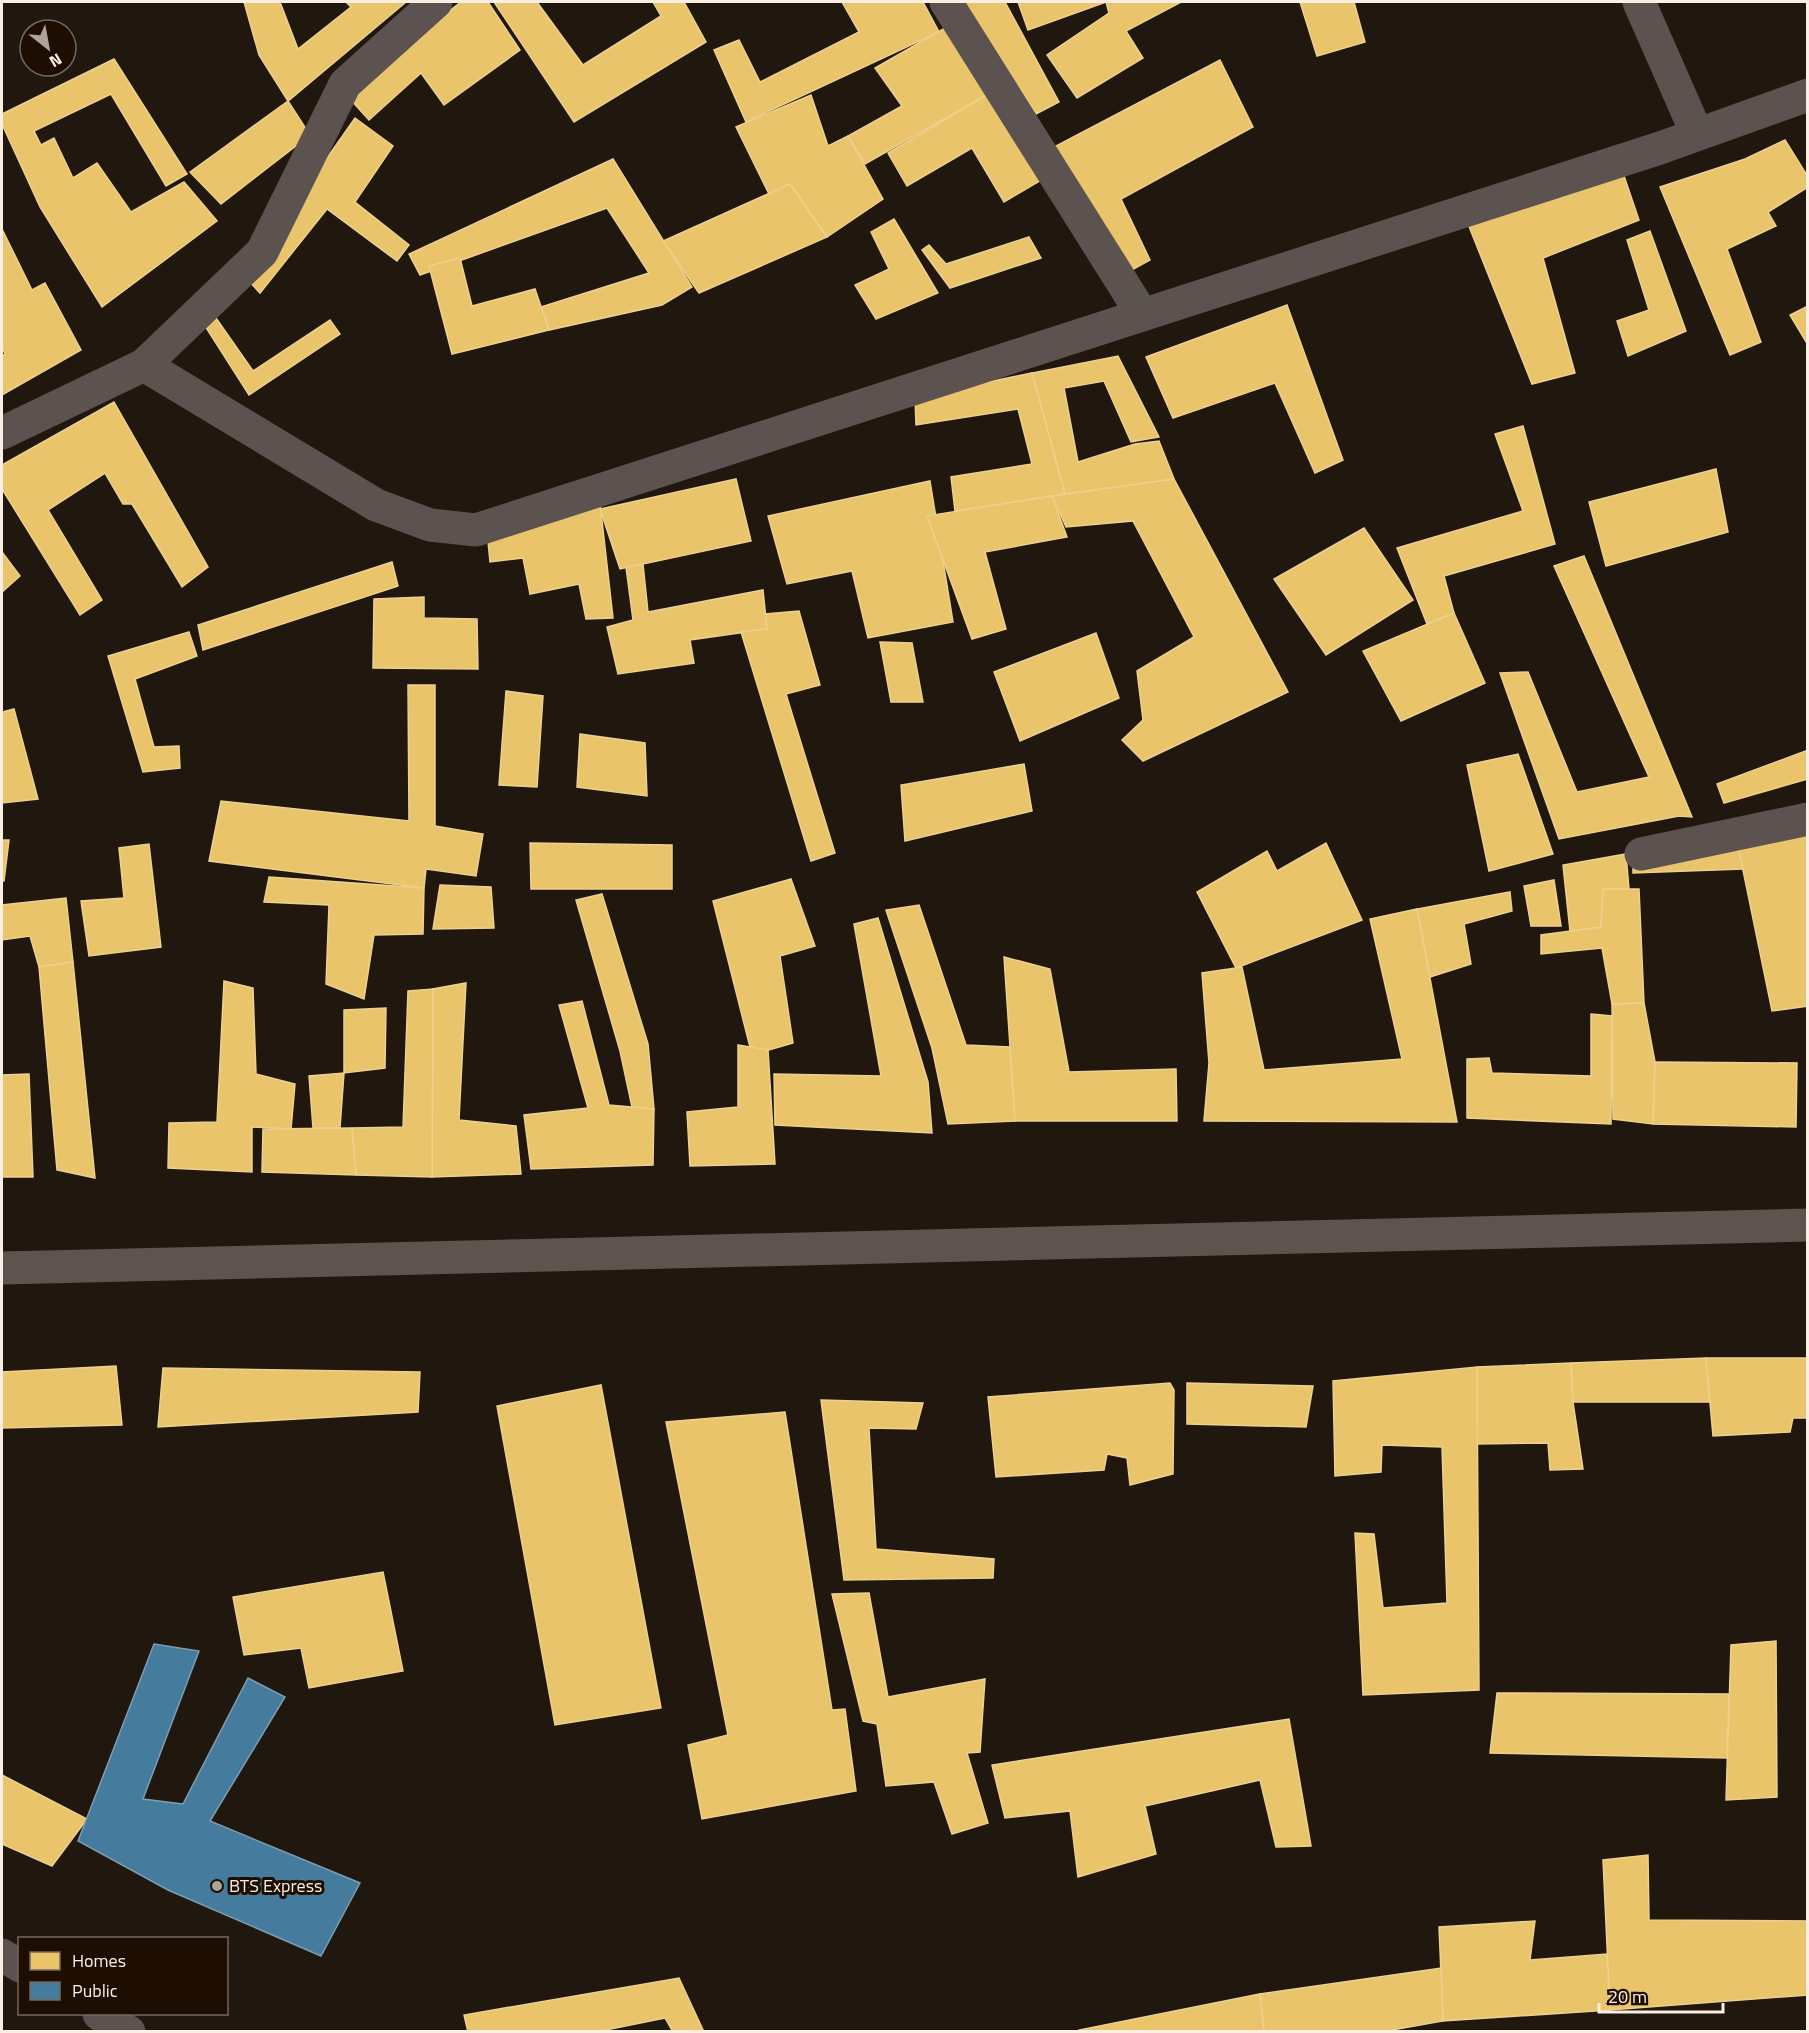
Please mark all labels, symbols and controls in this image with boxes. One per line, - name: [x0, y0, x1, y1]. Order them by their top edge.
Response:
- north arrow: [18, 18, 78, 78]
- text: N: [45, 48, 67, 74]
- place label: BTS Express: [229, 1872, 322, 1899]
- marker: BTS Express: [210, 1879, 224, 1893]
- legend: [18, 1937, 228, 2015]
- text: Homes: [72, 1947, 126, 1974]
- scale bar: [1599, 1976, 1724, 2014]
- text: Public: [72, 1977, 118, 2004]
- text: 20 m: [1608, 1983, 1647, 2010]

